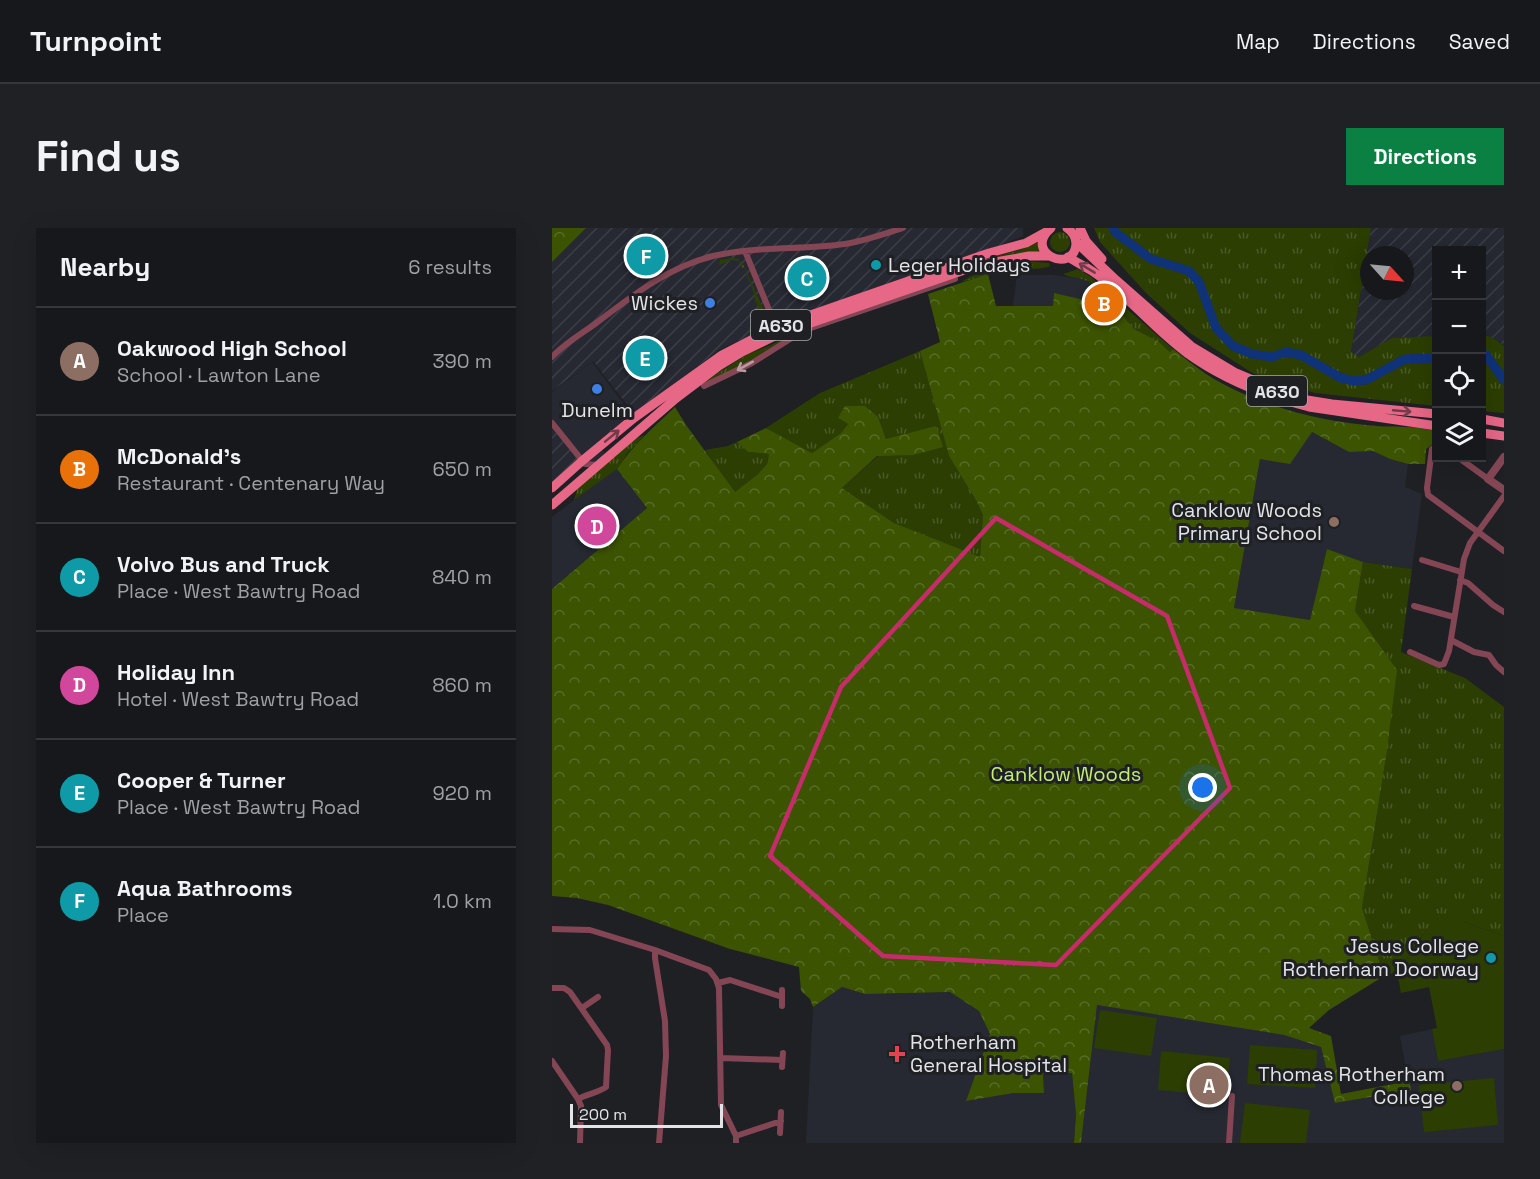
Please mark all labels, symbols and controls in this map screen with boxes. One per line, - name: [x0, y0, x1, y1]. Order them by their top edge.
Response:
- text: Turnpoint: [30, 23, 162, 59]
- text: Map: [1236, 28, 1280, 55]
- text: Directions: [1313, 28, 1416, 55]
- text: Saved: [1449, 28, 1510, 55]
- button: Directions: [1346, 128, 1504, 185]
- text: Find us: [36, 130, 181, 183]
- pin: F: [626, 234, 665, 279]
- north arrow: [1360, 246, 1414, 300]
- map controls: [1432, 246, 1486, 462]
- button: +: [1432, 246, 1486, 300]
- text: Nearby: [60, 250, 150, 284]
- place label: Leger Holidays: [888, 252, 1030, 278]
- text: 6 results: [408, 254, 492, 280]
- pin: C: [788, 256, 826, 300]
- marker: Leger Holidays: [869, 258, 883, 272]
- one-way arrow: [1079, 262, 1096, 274]
- pin: B: [1084, 280, 1124, 326]
- place label: Wickes: [631, 290, 698, 316]
- marker: Wickes: [703, 296, 717, 310]
- button: −: [1432, 300, 1486, 354]
- road number: A630: [751, 310, 811, 340]
- text: Oakwood High School: [117, 334, 347, 362]
- pin: E: [626, 336, 664, 380]
- text: A: [73, 348, 86, 374]
- text: 390 m: [433, 348, 492, 374]
- button: locate: [1432, 354, 1486, 408]
- one-way arrow: [737, 360, 754, 372]
- text: School · Lawton Lane: [117, 362, 320, 388]
- road number: A630: [1247, 376, 1307, 406]
- marker: Dunelm: [590, 382, 604, 396]
- place label: Dunelm: [561, 397, 633, 423]
- one-way arrow: [1392, 406, 1412, 417]
- button: layers: [1432, 408, 1486, 462]
- one-way arrow: [604, 430, 620, 443]
- text: McDonald's: [117, 442, 241, 470]
- text: B: [73, 456, 86, 482]
- text: 650 m: [433, 456, 492, 482]
- text: Restaurant · Centenary Way: [117, 470, 385, 496]
- place label: Canklow Woods Primary School: [1171, 497, 1322, 546]
- pin: D: [578, 504, 616, 548]
- marker: Canklow Woods Primary School: [1327, 515, 1341, 529]
- text: Volvo Bus and Truck: [117, 550, 330, 578]
- text: C: [73, 564, 86, 590]
- text: 840 m: [432, 564, 492, 590]
- text: Place · West Bawtry Road: [117, 578, 360, 604]
- text: Holiday Inn: [117, 658, 235, 686]
- text: D: [73, 672, 86, 698]
- text: 860 m: [432, 672, 492, 698]
- text: Hotel · West Bawtry Road: [117, 686, 359, 712]
- park label: Canklow Woods: [991, 761, 1141, 787]
- text: Cooper & Turner: [117, 766, 286, 794]
- your location: [1188, 773, 1217, 802]
- text: E: [74, 780, 85, 806]
- text: 920 m: [433, 780, 492, 806]
- text: Place · West Bawtry Road: [117, 794, 360, 820]
- text: Aqua Bathrooms: [117, 874, 293, 902]
- text: F: [74, 888, 85, 914]
- text: 1.0 km: [433, 888, 492, 914]
- text: Place: [117, 902, 169, 928]
- place label: Jesus College Rotherham Doorway: [1283, 933, 1479, 982]
- marker: Jesus College Rotherham Doorway: [1484, 951, 1498, 965]
- place label: Rotherham General Hospital: [910, 1029, 1067, 1078]
- marker: Rotherham General Hospital: [888, 1045, 906, 1063]
- place label: Thomas Rotherham College: [1258, 1061, 1445, 1110]
- pin: A: [1190, 1062, 1228, 1108]
- marker: Thomas Rotherham College: [1450, 1079, 1464, 1093]
- scale bar: [570, 1101, 723, 1128]
- text: 200 m: [579, 1104, 627, 1125]

